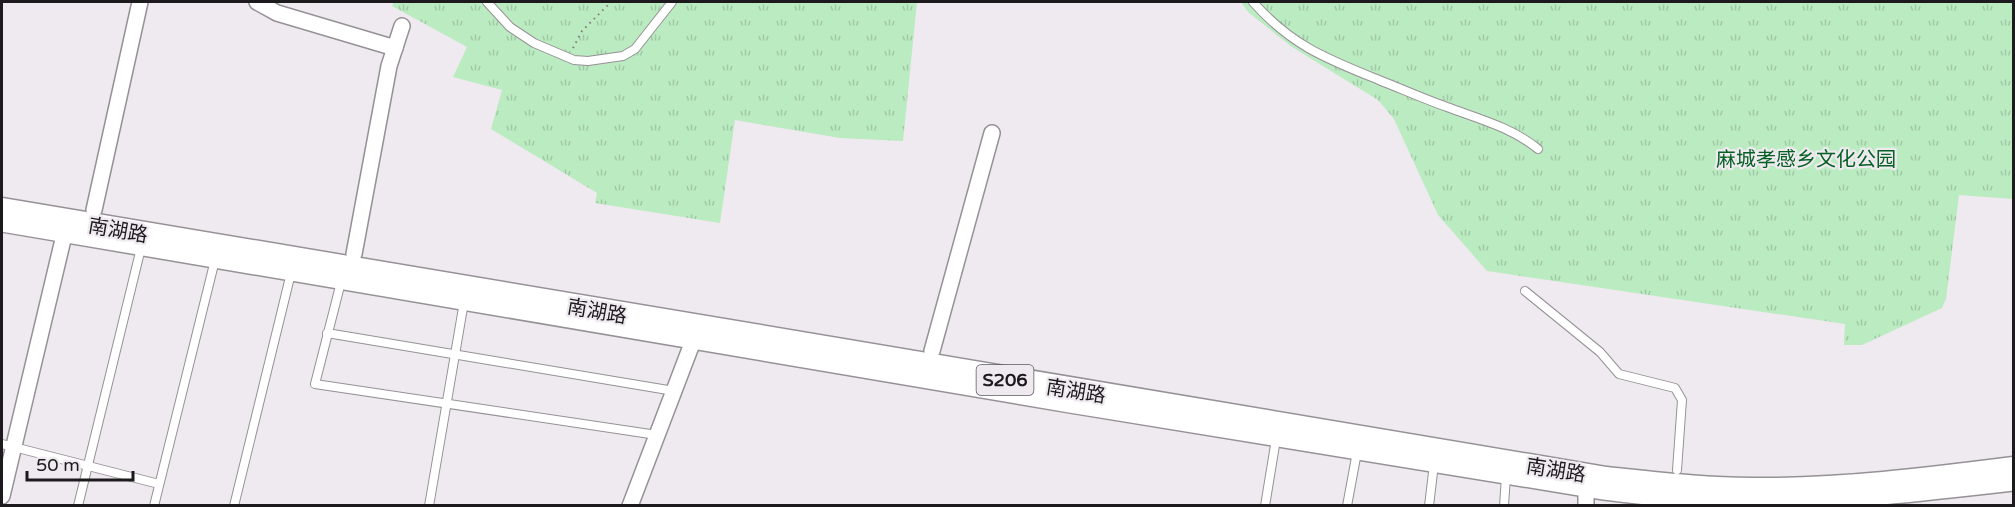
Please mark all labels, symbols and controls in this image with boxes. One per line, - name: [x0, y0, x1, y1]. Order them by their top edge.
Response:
- park label: 麻城孝感乡文化公园: [1716, 148, 1896, 172]
- street label: 南湖路: [86, 214, 149, 248]
- street label: 南湖路: [565, 295, 628, 329]
- road number: S206: [976, 365, 1034, 395]
- street label: 南湖路: [1044, 375, 1107, 409]
- scale bar: [27, 444, 134, 482]
- text: 50 m: [36, 454, 80, 476]
- street label: 南湖路: [1524, 454, 1587, 488]

